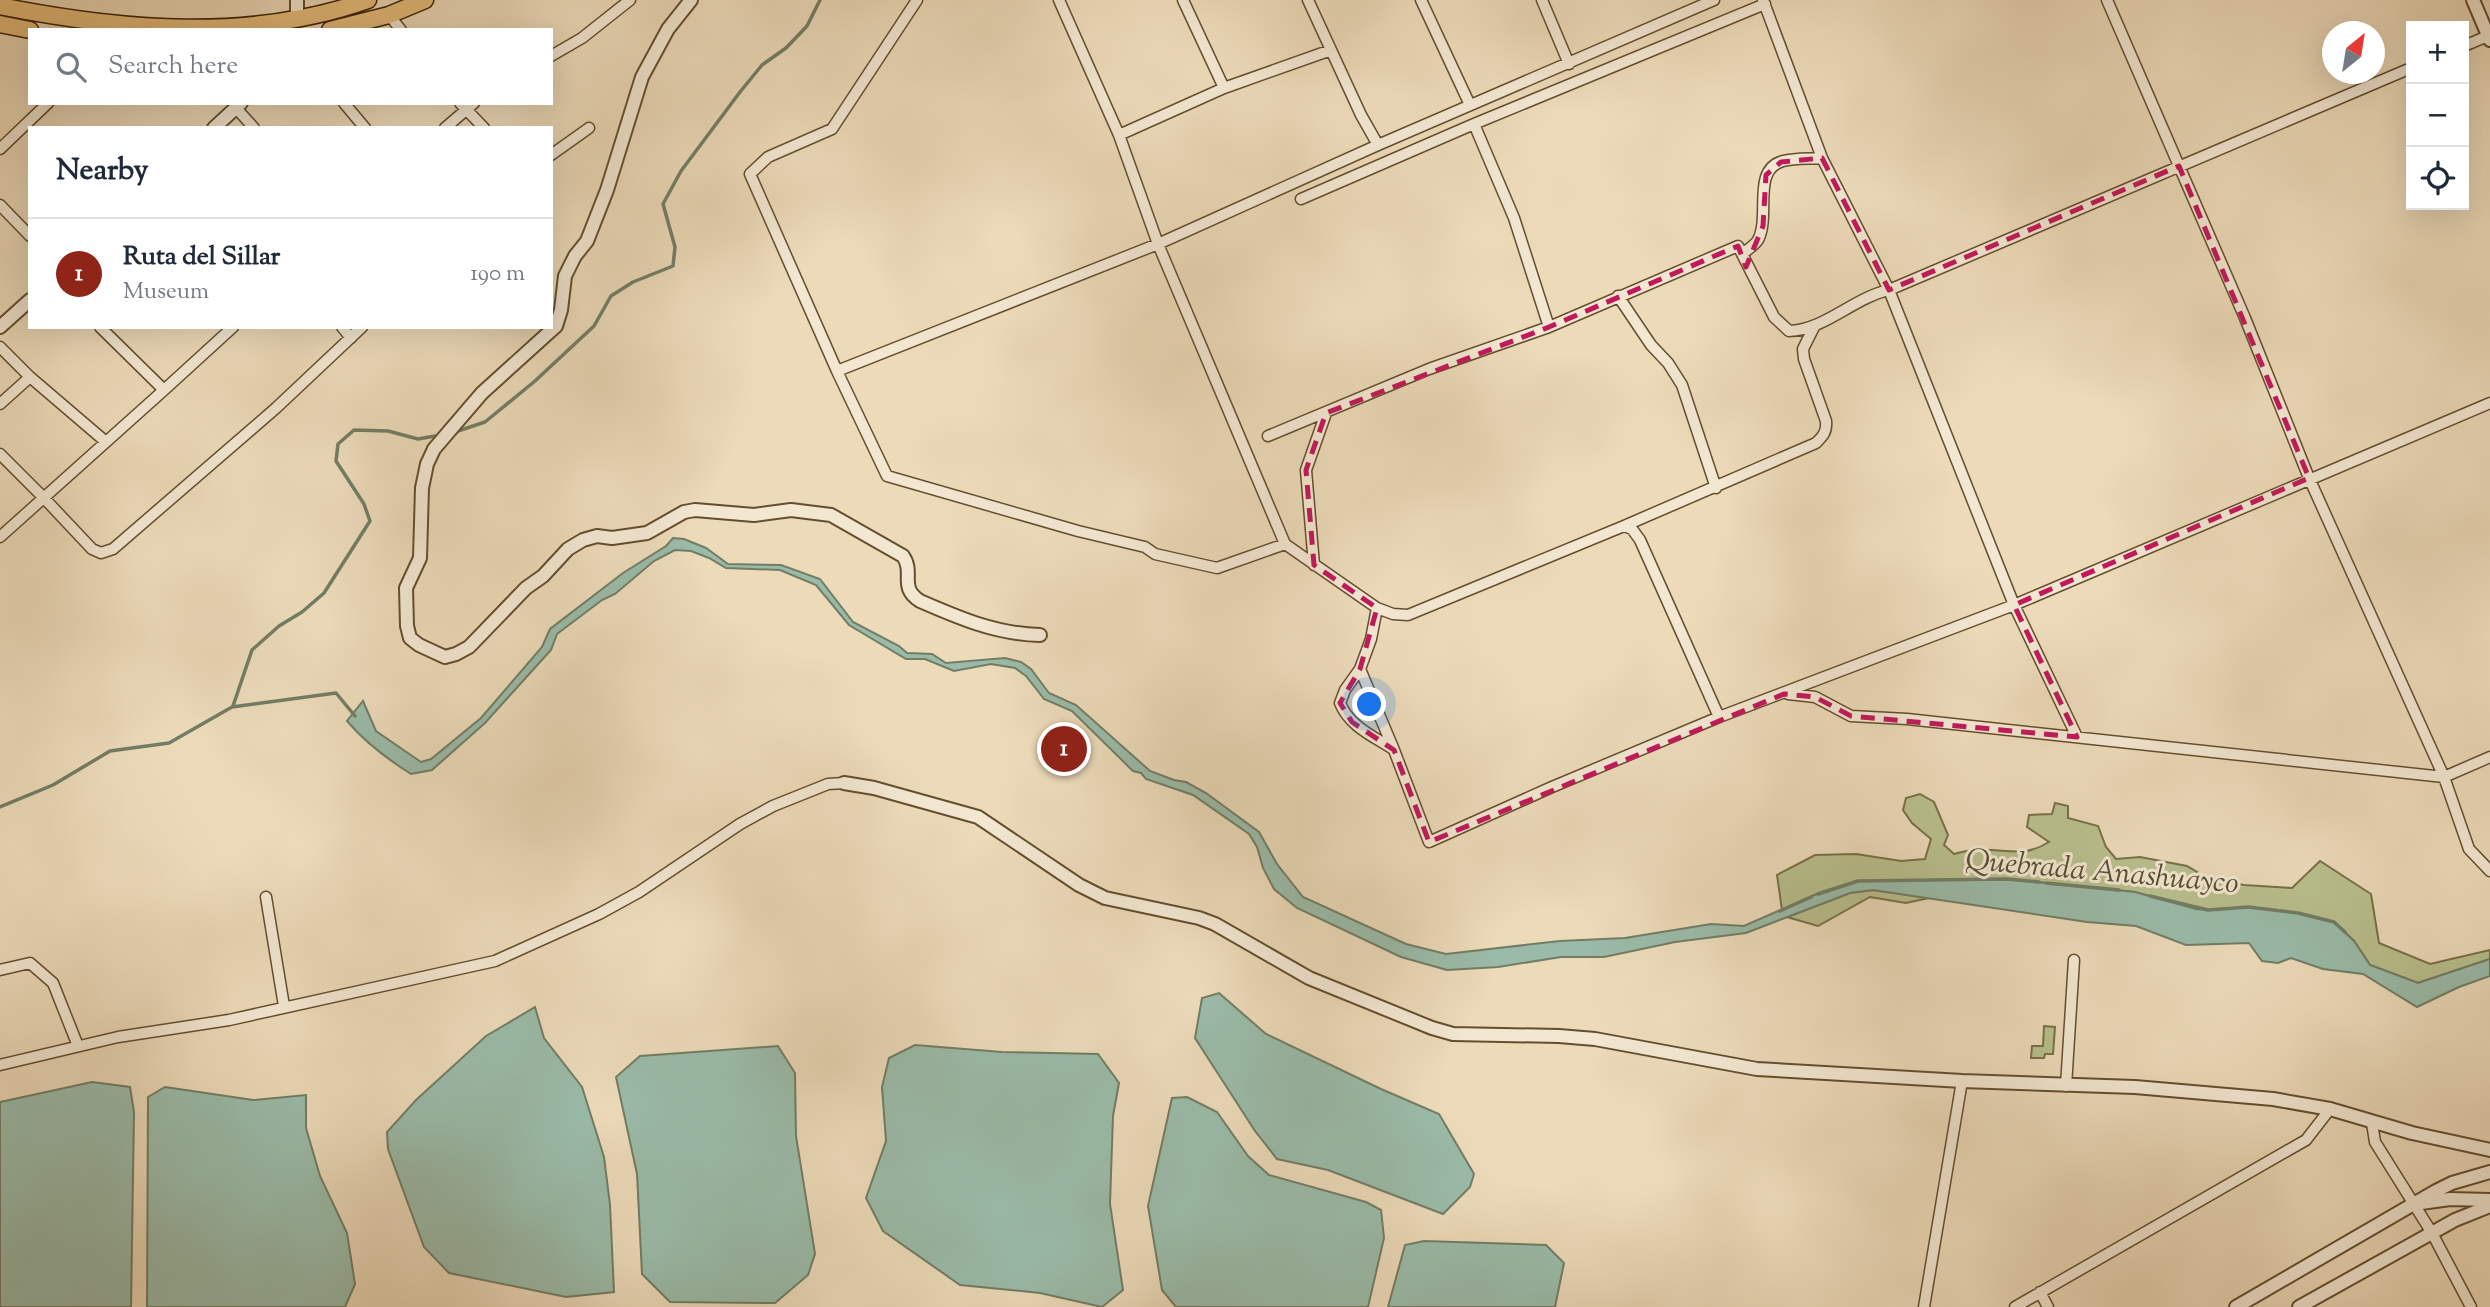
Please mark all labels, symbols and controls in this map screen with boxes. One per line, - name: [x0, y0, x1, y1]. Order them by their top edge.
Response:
- north arrow: [2322, 21, 2385, 84]
- map controls: [2406, 21, 2469, 210]
- button: +: [2406, 21, 2469, 84]
- search box: [28, 28, 553, 105]
- icon: search: [52, 48, 90, 86]
- text: Search here: [108, 48, 238, 85]
- button: −: [2406, 84, 2469, 147]
- button: locate: [2406, 147, 2469, 210]
- text: Nearby: [56, 150, 148, 193]
- text: Ruta del Sillar: [123, 239, 280, 276]
- text: 1: [75, 258, 83, 291]
- text: 190 m: [470, 258, 525, 291]
- text: Museum: [123, 276, 209, 309]
- your location: [1352, 687, 1386, 721]
- pin: 1: [1041, 723, 1087, 775]
- water label: Quebrada Anashuayco: [1964, 840, 2240, 906]

